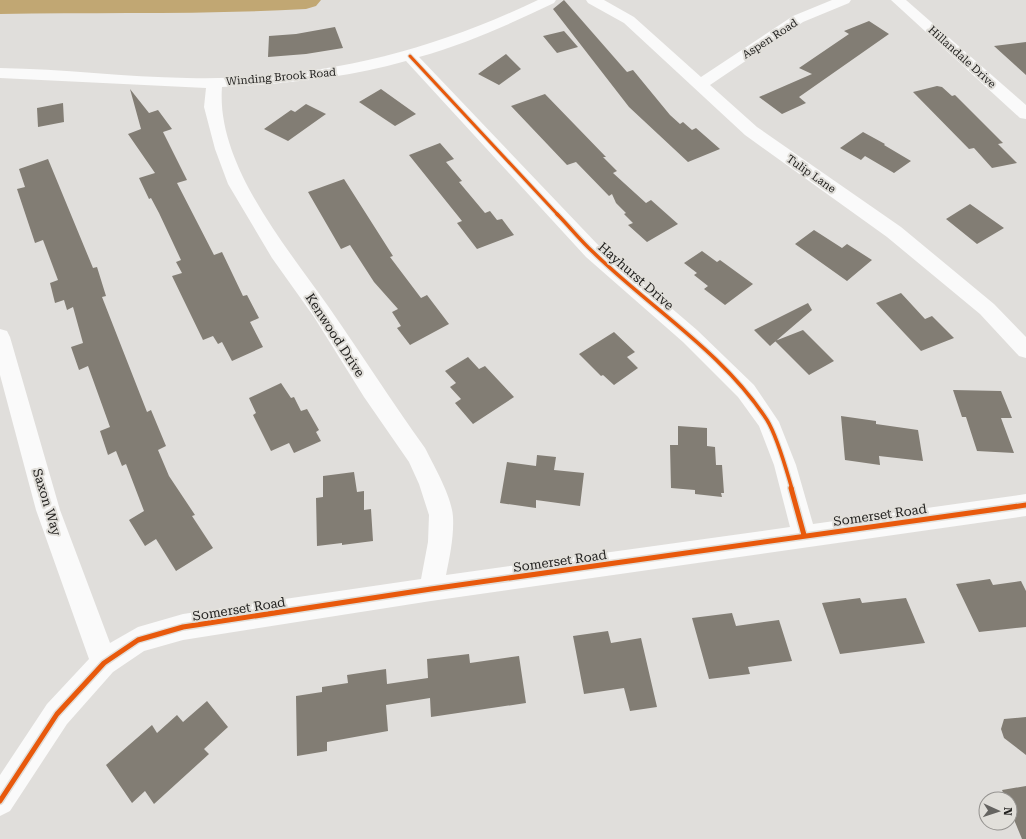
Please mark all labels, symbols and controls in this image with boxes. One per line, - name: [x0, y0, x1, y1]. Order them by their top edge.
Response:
- street label: Aspen Road: [740, 16, 800, 62]
- street label: Hillandale Drive: [926, 23, 998, 91]
- street label: Winding Brook Road: [225, 66, 337, 88]
- street label: Tulip Lane: [784, 152, 838, 196]
- street label: Hayhurst Drive: [595, 239, 677, 313]
- street label: Kenwood Drive: [302, 290, 368, 380]
- street label: Saxon Way: [30, 467, 64, 538]
- street label: Somerset Road: [832, 501, 928, 529]
- street label: Somerset Road: [512, 547, 608, 575]
- street label: Somerset Road: [191, 594, 287, 624]
- north arrow: [978, 791, 1018, 831]
- text: N: [1001, 807, 1014, 817]

